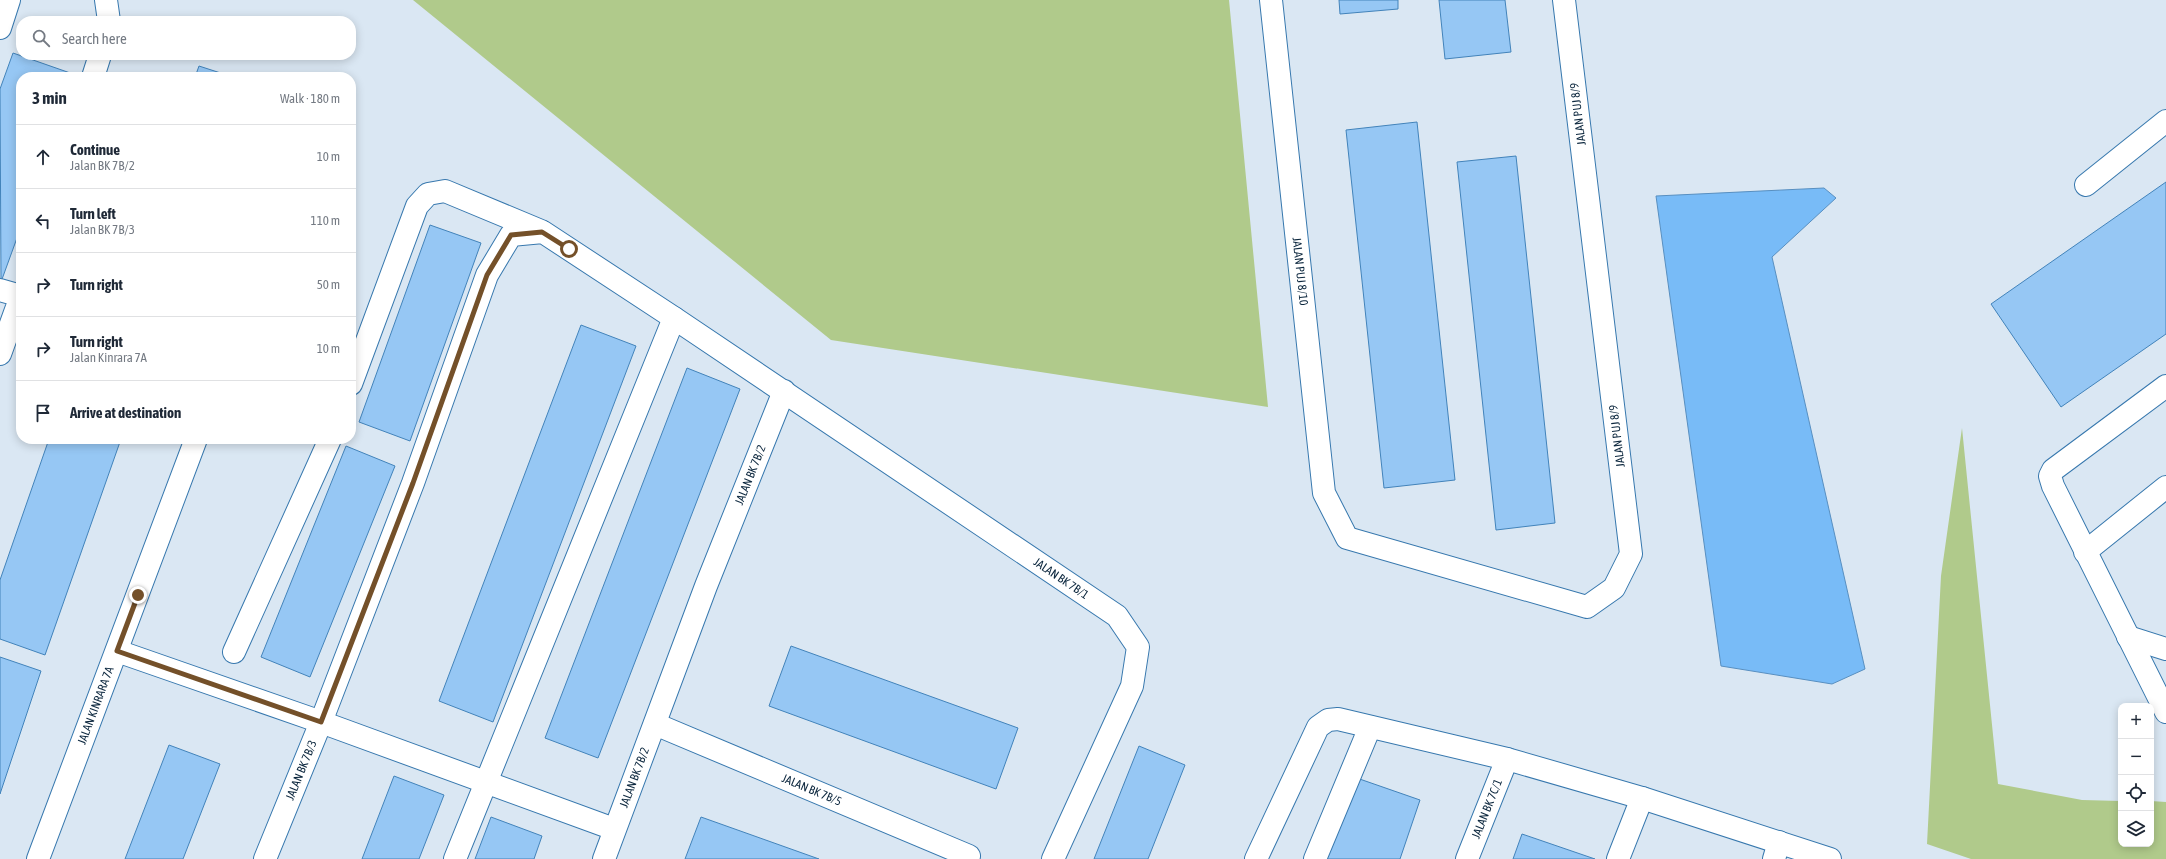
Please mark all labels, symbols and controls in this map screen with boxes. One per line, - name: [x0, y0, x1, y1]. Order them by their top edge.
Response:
- search box: [16, 16, 356, 60]
- icon: search: [30, 27, 52, 49]
- text: Search here: [62, 30, 127, 47]
- street label: JALAN PUJ 8/9: [1567, 82, 1589, 146]
- text: 3 min: [32, 88, 67, 108]
- text: Walk · 180 m: [280, 91, 340, 106]
- text: Continue: [70, 141, 120, 158]
- icon: ahead: [32, 146, 54, 168]
- text: 10 m: [317, 149, 340, 164]
- text: Jalan BK 7B/2: [70, 158, 135, 173]
- text: Turn left: [70, 205, 116, 222]
- icon: left: [32, 210, 54, 232]
- text: 110 m: [311, 213, 340, 228]
- text: Jalan BK 7B/3: [70, 222, 135, 237]
- street label: JALAN PUJ 8/10: [1290, 237, 1311, 307]
- route start: [560, 240, 578, 258]
- icon: right: [32, 274, 54, 296]
- text: Turn right: [70, 276, 123, 293]
- text: 50 m: [317, 277, 340, 292]
- text: Turn right: [70, 333, 123, 350]
- icon: right: [32, 338, 54, 360]
- text: 10 m: [317, 341, 340, 356]
- text: Jalan Kinrara 7A: [70, 350, 147, 365]
- icon: arrive: [32, 402, 54, 424]
- text: Arrive at destination: [70, 404, 181, 421]
- street label: JALAN PUJ 8/9: [1606, 404, 1628, 468]
- street label: JALAN BK 7B/2: [732, 443, 769, 507]
- street label: JALAN BK 7B/1: [1031, 555, 1092, 602]
- route end: [129, 586, 147, 604]
- street label: JALAN KINRARA 7A: [75, 665, 117, 746]
- map controls: [2118, 703, 2154, 847]
- button: +: [2118, 703, 2154, 739]
- street label: JALAN BK 7B/3: [283, 738, 320, 802]
- button: −: [2118, 739, 2154, 775]
- street label: JALAN BK 7B/2: [617, 745, 652, 810]
- street label: JALAN BK 7B/5: [780, 771, 844, 809]
- button: locate: [2118, 775, 2154, 811]
- street label: JALAN BK 7C/1: [1469, 777, 1505, 841]
- button: layers: [2118, 811, 2154, 847]

